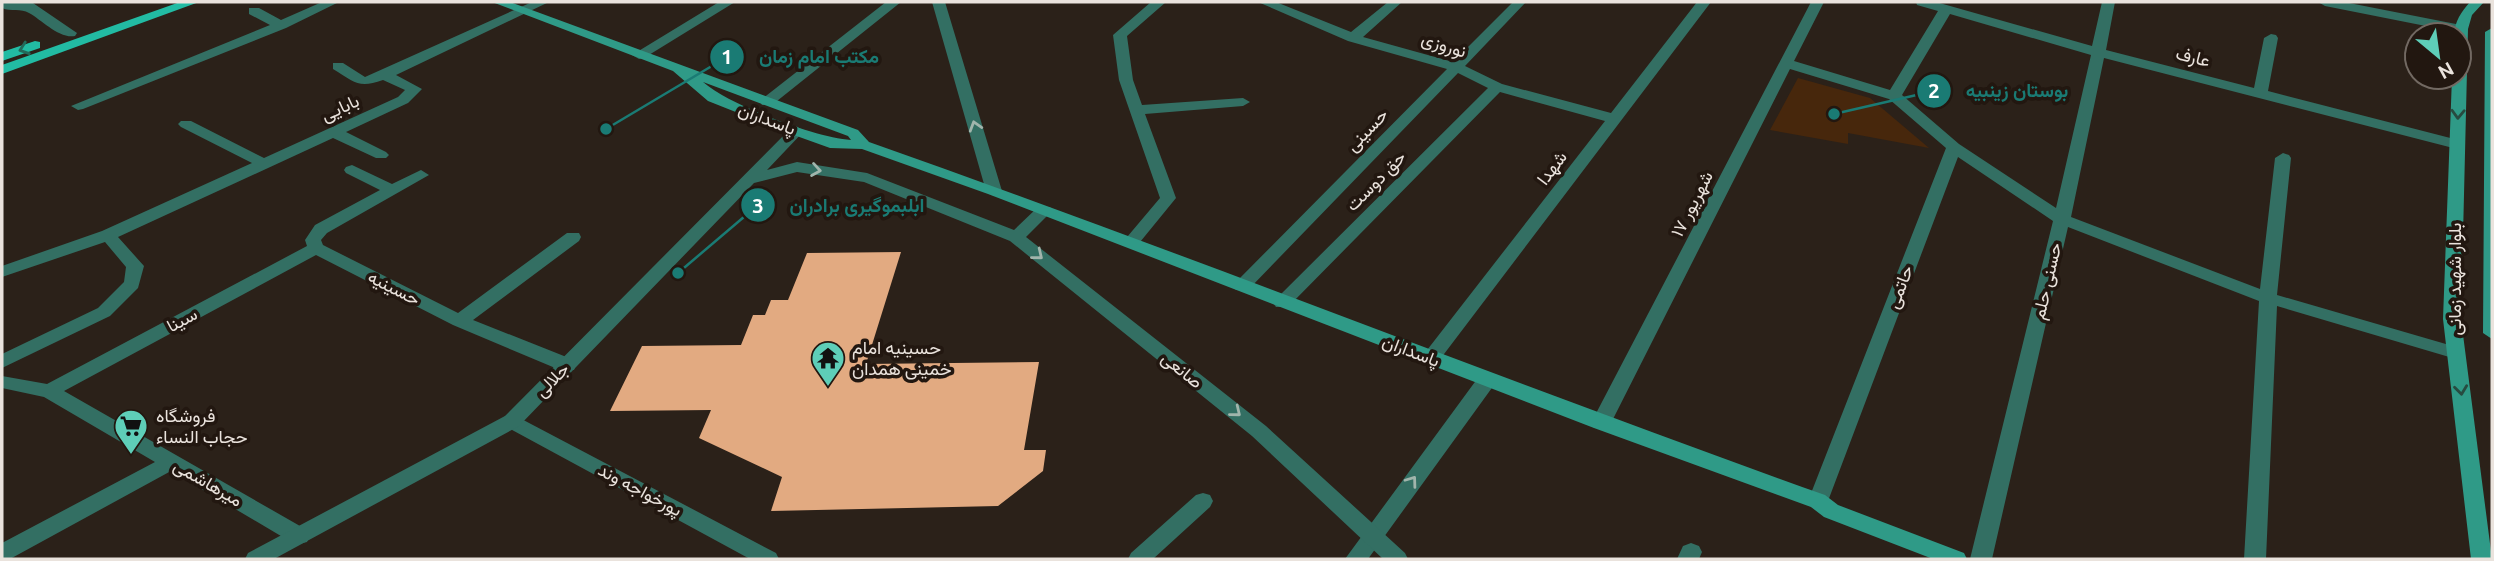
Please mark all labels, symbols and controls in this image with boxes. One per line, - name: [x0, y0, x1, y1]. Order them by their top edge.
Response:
- north arrow: [2403, 21, 2473, 91]
- street label: نوروزی: [1419, 27, 1469, 63]
- callout: مکتب امام زمان: [710, 37, 893, 77]
- one-way arrow: [18, 41, 30, 55]
- street label: عارف: [2174, 42, 2212, 72]
- text: 1: [721, 44, 733, 68]
- text: مکتب امام زمان: [759, 45, 879, 69]
- text: N: [2435, 58, 2458, 84]
- callout: بوستان زینبیه: [1916, 71, 2082, 111]
- text: 2: [1928, 78, 1940, 102]
- text: بوستان زینبیه: [1966, 79, 2068, 103]
- street label: بابایی: [317, 90, 363, 126]
- street label: پاسداران: [735, 98, 799, 141]
- street label: حسینی: [1341, 104, 1393, 156]
- one-way arrow: [2451, 109, 2466, 120]
- one-way arrow: [968, 120, 983, 132]
- street label: حق دوست: [1341, 146, 1411, 216]
- street label: شهدا: [1532, 147, 1572, 189]
- one-way arrow: [810, 162, 822, 177]
- street label: ۱۷ شهریور: [1666, 167, 1718, 241]
- callout: ابلبموگیری برادران: [740, 185, 938, 225]
- text: 3: [752, 193, 764, 217]
- text: ابلبموگیری برادران: [790, 194, 924, 218]
- street label: بلوار شهید زمانی: [2444, 223, 2466, 335]
- street label: حسنی حلم: [2027, 240, 2068, 322]
- one-way arrow: [1031, 247, 1043, 260]
- street label: حاتمی: [1882, 262, 1918, 312]
- street label: حسینیه: [365, 266, 424, 310]
- street label: سینا: [163, 303, 201, 336]
- street label: پاسداران: [1379, 330, 1443, 373]
- place label: حسینیه امام خمینی همدان: [852, 337, 952, 380]
- temple icon: حسینیه امام خمینی همدان: [809, 339, 847, 388]
- street label: صانعی: [1157, 347, 1207, 393]
- street label: جلالی: [530, 358, 574, 402]
- one-way arrow: [2453, 384, 2468, 396]
- one-way arrow: [1228, 404, 1240, 417]
- place label: فروشگاه حجاب النساء: [156, 405, 248, 447]
- supermarket icon: فروشگاه حجاب النساء: [112, 407, 150, 456]
- street label: میرهاشمی: [170, 454, 246, 512]
- street label: پورخواجه وند: [594, 459, 686, 522]
- one-way arrow: [1404, 476, 1416, 489]

